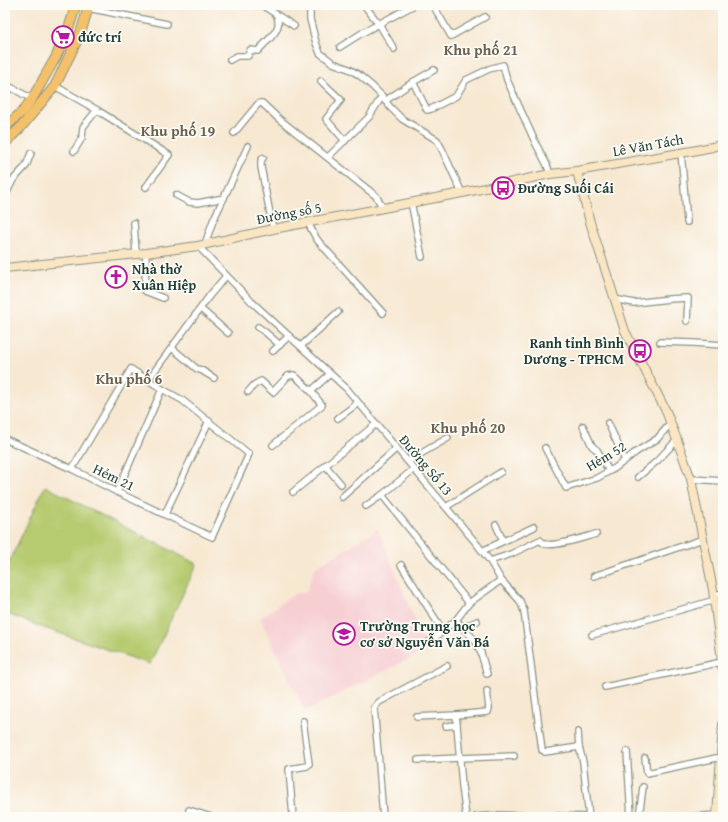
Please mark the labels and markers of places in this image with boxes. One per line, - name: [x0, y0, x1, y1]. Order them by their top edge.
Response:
- supermarket icon: đức trí: [50, 24, 76, 50]
- place label: đức trí: [78, 27, 122, 47]
- bus stop icon: Đường Suối Cái: [490, 175, 516, 201]
- place label: Đường Suối Cái: [518, 178, 614, 198]
- place label: Nhà thờ Xuân Hiệp: [132, 259, 196, 295]
- church icon: Nhà thờ Xuân Hiệp: [103, 264, 129, 290]
- place label: Ranh tỉnh Bình Dương - TPHCM: [524, 333, 625, 369]
- bus stop icon: Ranh tỉnh Bình Dương - TPHCM: [627, 338, 653, 364]
- place label: Trường Trung học cơ sở Nguyễn Văn Bá: [360, 616, 490, 652]
- school or university icon: Trường Trung học cơ sở Nguyễn Văn Bá: [331, 621, 357, 647]

